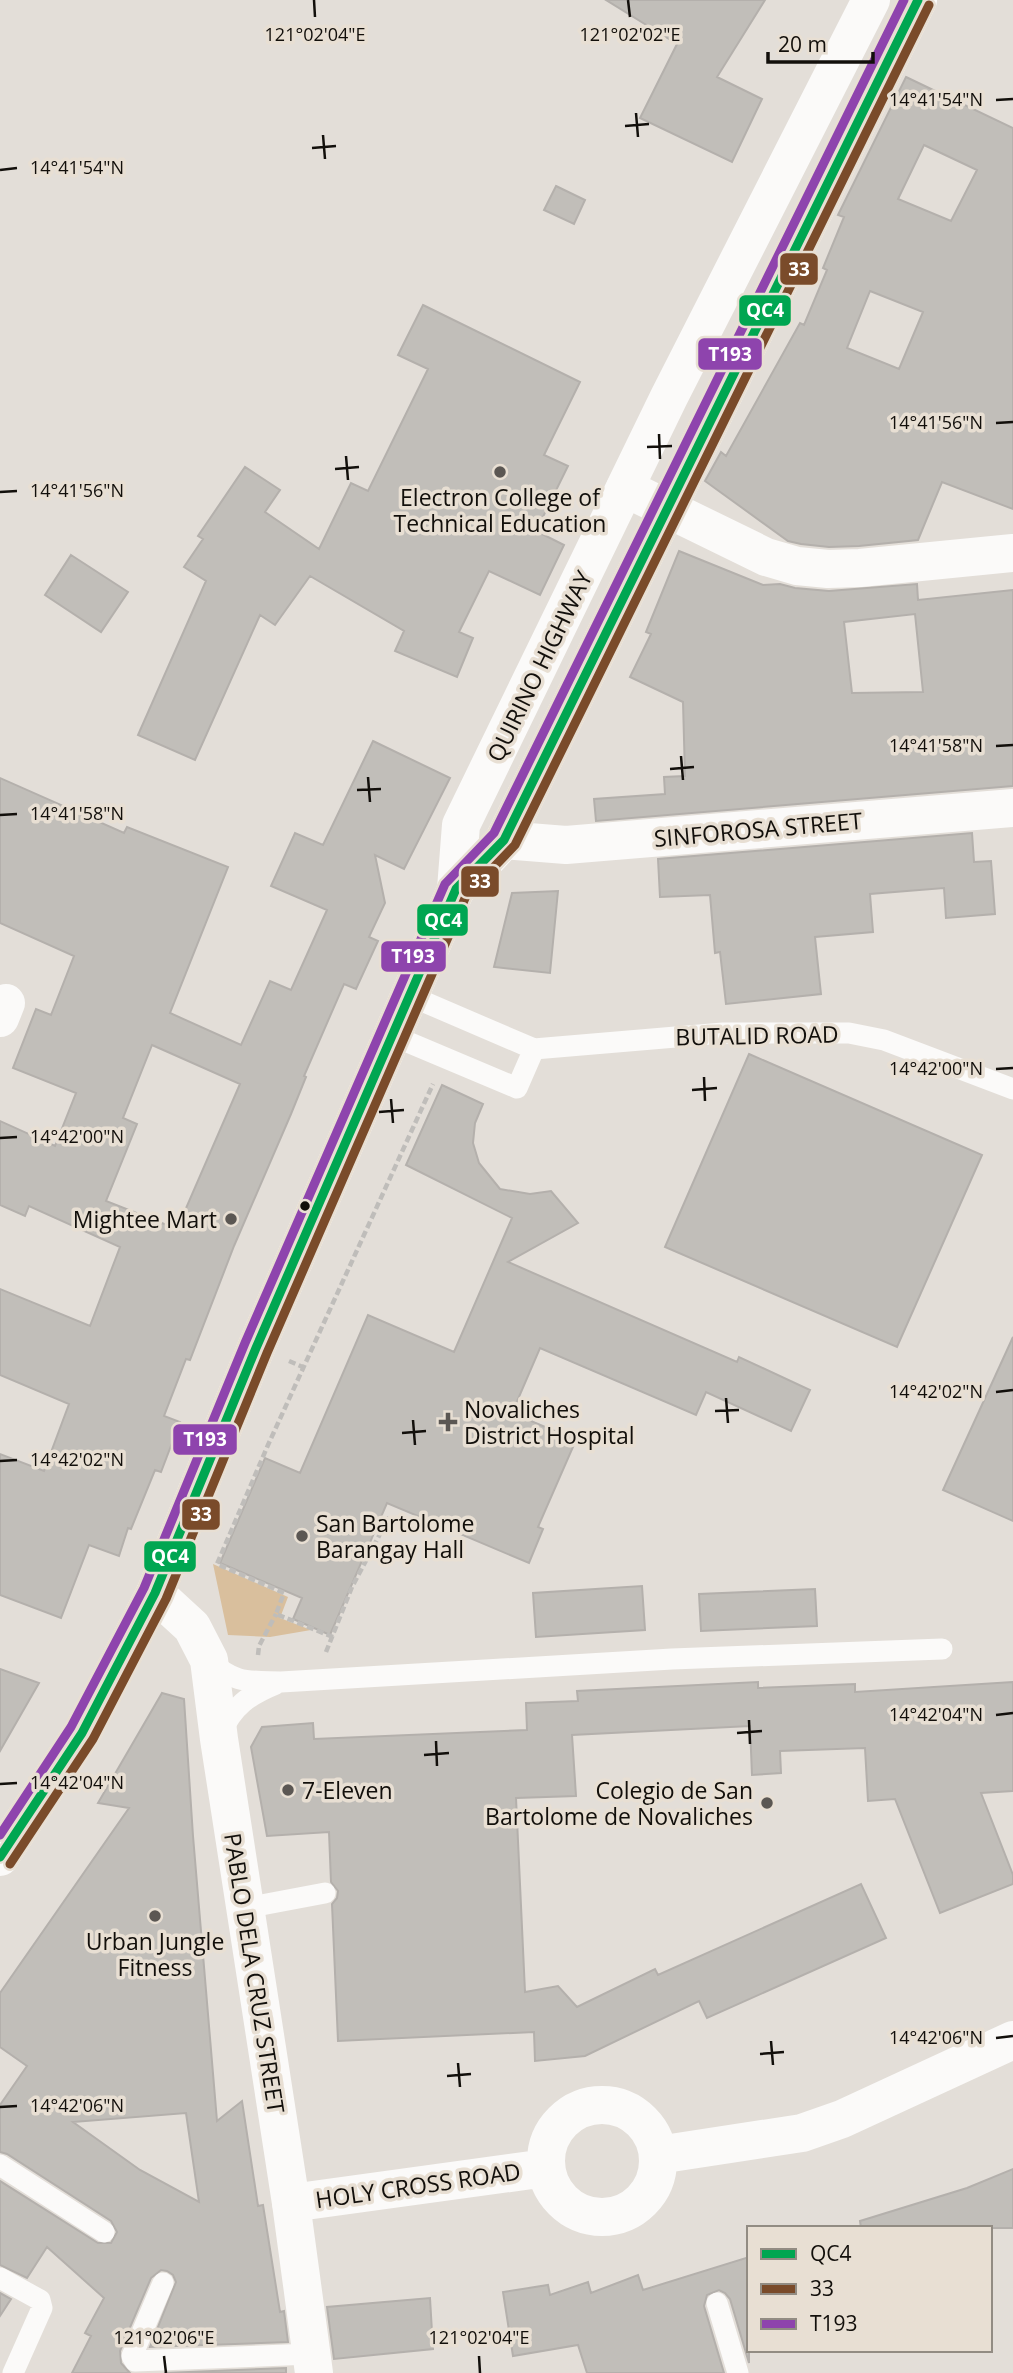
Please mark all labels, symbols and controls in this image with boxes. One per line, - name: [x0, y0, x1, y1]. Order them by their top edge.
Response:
- scale bar: [768, 21, 873, 65]
- text: 121°02'04"E: [265, 22, 365, 46]
- text: 121°02'02"E: [580, 22, 680, 46]
- text: 20 m: [778, 30, 827, 58]
- text: 14°41'54"N: [889, 87, 983, 111]
- text: 14°41'54"N: [30, 155, 124, 179]
- line badge: 33: [779, 252, 819, 286]
- text: 33: [788, 256, 810, 282]
- line badge: QC4: [738, 294, 792, 327]
- text: QC4: [746, 297, 784, 323]
- line badge: T193: [697, 337, 763, 371]
- text: T193: [708, 341, 752, 367]
- text: 14°41'56"N: [889, 410, 983, 434]
- marker: Electron College of Technical Education: [492, 464, 508, 480]
- text: 14°41'56"N: [30, 478, 124, 502]
- place label: Electron College of Technical Education: [394, 481, 606, 539]
- street label: QUIRINO HIGHWAY: [479, 565, 599, 767]
- text: 14°41'58"N: [889, 733, 983, 757]
- text: 14°41'58"N: [30, 801, 124, 825]
- street label: SINFOROSA STREET: [652, 804, 864, 854]
- line badge: 33: [460, 865, 500, 898]
- text: 33: [469, 868, 491, 894]
- line badge: QC4: [416, 903, 469, 937]
- text: QC4: [424, 907, 462, 933]
- line badge: T193: [380, 940, 447, 973]
- text: T193: [391, 943, 435, 969]
- street label: BUTALID ROAD: [675, 1018, 839, 1052]
- text: 14°42'00"N: [889, 1056, 983, 1080]
- text: 14°42'00"N: [30, 1124, 124, 1148]
- unlabelled marker: [298, 1199, 312, 1213]
- place label: Mightee Mart: [73, 1203, 217, 1235]
- marker: Mightee Mart: [223, 1211, 239, 1227]
- text: 14°42'02"N: [889, 1379, 983, 1403]
- place label: Novaliches District Hospital: [464, 1393, 634, 1451]
- marker: Novaliches District Hospital: [438, 1412, 458, 1432]
- line badge: T193: [172, 1423, 238, 1456]
- text: T193: [183, 1426, 227, 1452]
- text: 14°42'02"N: [30, 1447, 124, 1471]
- line badge: 33: [181, 1498, 221, 1531]
- text: 33: [190, 1501, 212, 1527]
- place label: San Bartolome Barangay Hall: [316, 1507, 474, 1565]
- marker: San Bartolome Barangay Hall: [294, 1528, 310, 1544]
- line badge: QC4: [143, 1540, 197, 1573]
- text: QC4: [151, 1543, 189, 1569]
- text: 14°42'04"N: [889, 1702, 983, 1726]
- text: 14°42'04"N: [30, 1770, 124, 1794]
- place label: 7-Eleven: [302, 1774, 393, 1806]
- place label: Colegio de San Bartolome de Novaliches: [485, 1774, 753, 1832]
- marker: 7-Eleven: [280, 1782, 296, 1798]
- marker: Colegio de San Bartolome de Novaliches: [759, 1795, 775, 1811]
- street label: PABLO DELA CRUZ STREET: [217, 1831, 293, 2116]
- marker: Urban Jungle Fitness: [147, 1908, 163, 1924]
- place label: Urban Jungle Fitness: [86, 1925, 224, 1983]
- text: 14°42'06"N: [889, 2025, 983, 2049]
- text: 14°42'06"N: [30, 2093, 124, 2117]
- street label: HOLY CROSS ROAD: [313, 2155, 523, 2215]
- legend: [747, 2226, 992, 2352]
- text: QC4: [810, 2239, 852, 2267]
- text: 33: [810, 2274, 834, 2302]
- text: T193: [810, 2309, 858, 2337]
- text: 121°02'06"E: [114, 2325, 214, 2349]
- text: 121°02'04"E: [429, 2325, 529, 2349]

